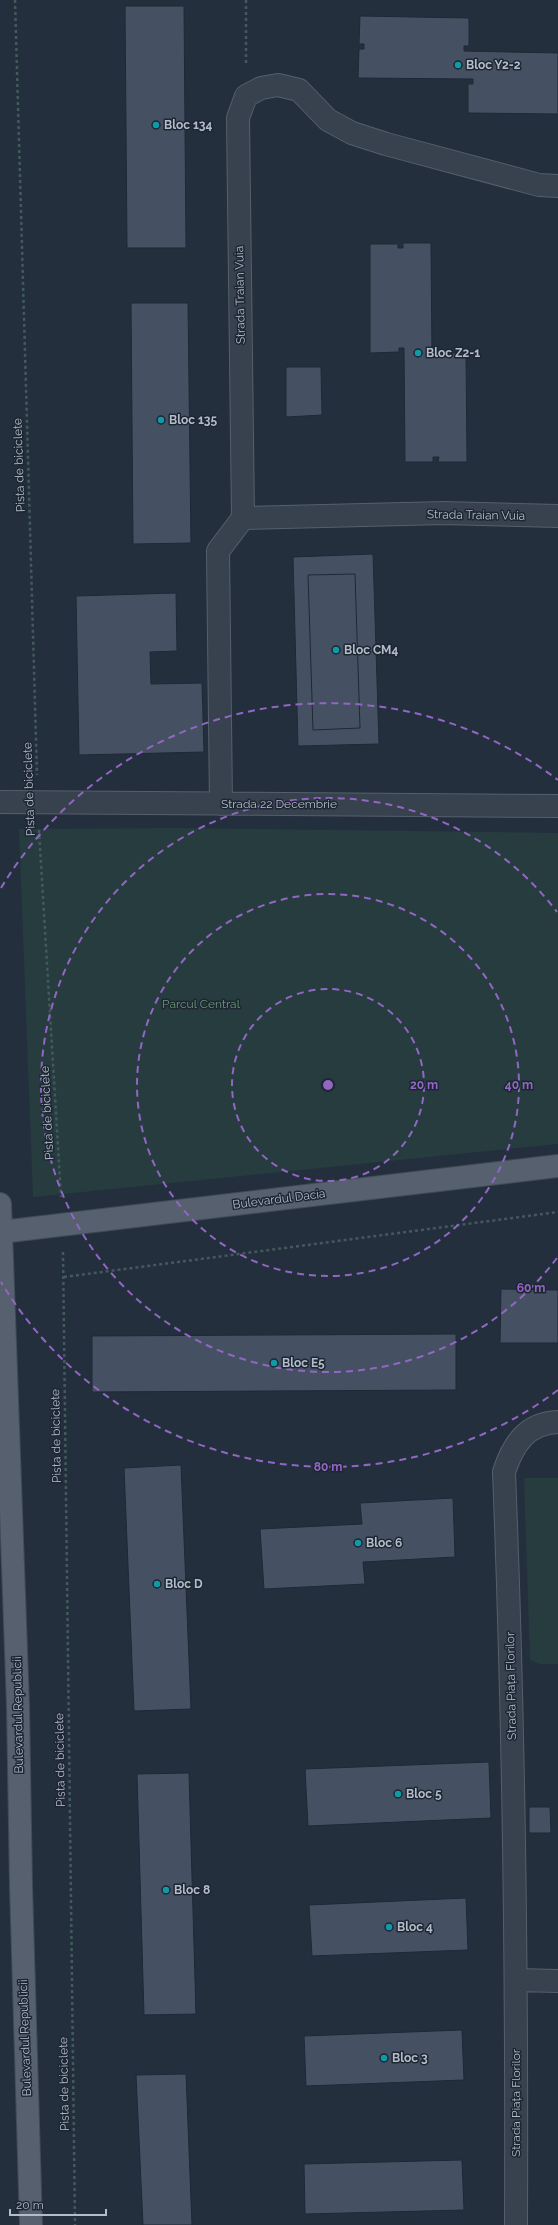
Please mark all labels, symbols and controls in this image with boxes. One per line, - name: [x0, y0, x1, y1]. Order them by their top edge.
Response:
- place label: Bloc Y2-2: [466, 58, 521, 72]
- marker: Bloc Y2-2: [453, 60, 463, 70]
- place label: Bloc 134: [164, 118, 213, 132]
- marker: Bloc 134: [151, 120, 161, 130]
- street label: Strada Traian Vuia: [232, 246, 248, 344]
- place label: Bloc Z2-1: [426, 346, 480, 360]
- marker: Bloc Z2-1: [413, 348, 423, 358]
- place label: Bloc 135: [169, 413, 218, 427]
- marker: Bloc 135: [156, 415, 166, 425]
- street label: Pista de biciclete: [10, 418, 28, 512]
- street label: Strada Traian Vuia: [427, 507, 525, 523]
- place label: Bloc CM4: [344, 643, 398, 657]
- marker: Bloc CM4: [331, 645, 341, 655]
- street label: Pista de biciclete: [20, 742, 38, 836]
- street label: Strada 22 Decembrie: [221, 797, 337, 811]
- park label: Parcul Central: [162, 997, 241, 1011]
- street label: Pista de biciclete: [38, 1066, 56, 1160]
- centre of rings: [321, 1078, 335, 1092]
- text: 20 m: [410, 1078, 438, 1092]
- text: 40 m: [505, 1078, 533, 1092]
- street label: Bulevardul Dacia: [232, 1186, 326, 1212]
- text: 60 m: [517, 1281, 545, 1295]
- place label: Bloc E5: [282, 1356, 325, 1370]
- marker: Bloc E5: [269, 1358, 279, 1368]
- street label: Pista de biciclete: [48, 1389, 64, 1483]
- text: 80 m: [314, 1460, 342, 1474]
- place label: Bloc 6: [366, 1536, 402, 1550]
- marker: Bloc 6: [353, 1538, 363, 1548]
- place label: Bloc D: [165, 1577, 203, 1591]
- marker: Bloc D: [152, 1579, 162, 1589]
- street label: Strada Piața Florilor: [503, 1631, 519, 1740]
- street label: Bulevardul Republicii: [10, 1656, 26, 1774]
- street label: Pista de biciclete: [52, 1713, 68, 1807]
- place label: Bloc 5: [406, 1787, 442, 1801]
- marker: Bloc 5: [393, 1789, 403, 1799]
- place label: Bloc 8: [174, 1883, 210, 1897]
- marker: Bloc 8: [161, 1885, 171, 1895]
- place label: Bloc 4: [397, 1920, 433, 1934]
- marker: Bloc 4: [384, 1922, 394, 1932]
- street label: Bulevardul Republicii: [16, 1979, 34, 2097]
- street label: Pista de biciclete: [56, 2037, 72, 2131]
- street label: Strada Piața Florilor: [509, 2048, 523, 2157]
- place label: Bloc 3: [392, 2051, 428, 2065]
- marker: Bloc 3: [379, 2053, 389, 2063]
- scale bar: [10, 2191, 106, 2217]
- text: 20 m: [16, 2198, 44, 2212]

